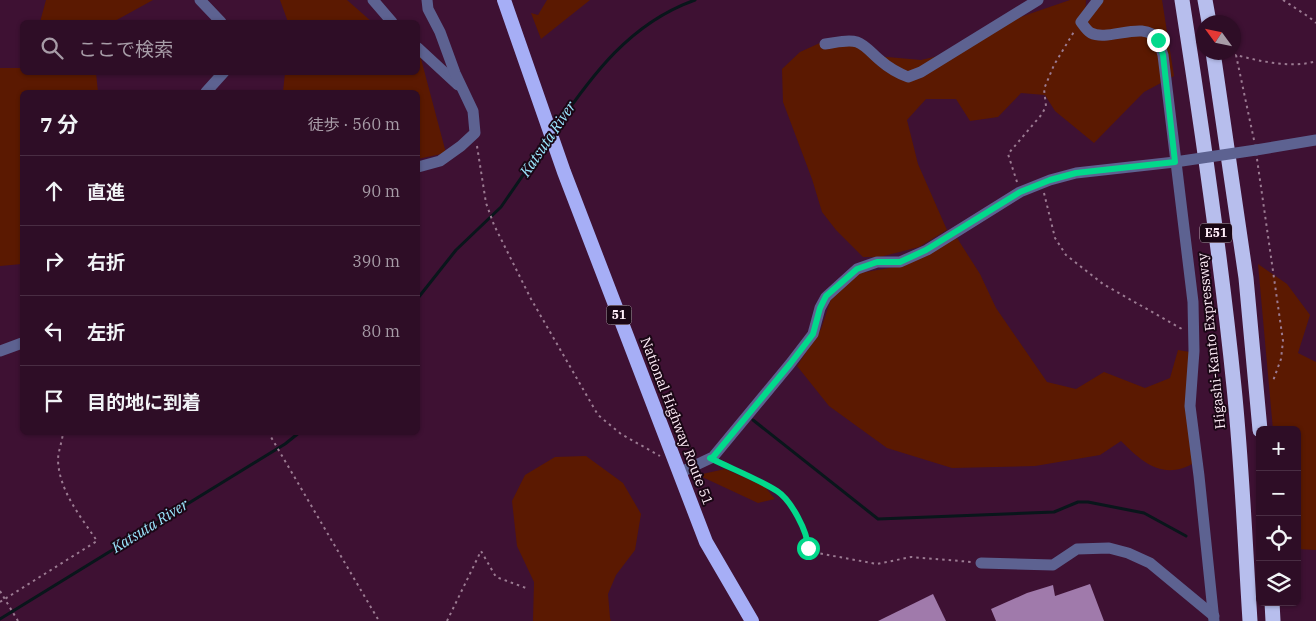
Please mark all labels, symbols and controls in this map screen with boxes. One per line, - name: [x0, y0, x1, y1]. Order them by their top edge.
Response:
- north arrow: [1196, 15, 1241, 60]
- search box: [20, 20, 420, 75]
- route end: [1147, 29, 1170, 52]
- icon: search: [38, 34, 66, 62]
- text: ここで検索: [78, 37, 173, 61]
- water label: Katsuta River: [515, 97, 580, 181]
- text: 7 分: [40, 110, 78, 138]
- text: 徒歩 · 560 m: [308, 114, 400, 134]
- icon: ahead: [40, 177, 68, 205]
- text: 直進: [87, 180, 125, 204]
- text: 90 m: [362, 181, 400, 201]
- road number: E51: [1200, 224, 1232, 242]
- icon: right: [40, 247, 68, 275]
- text: 右折: [87, 250, 125, 274]
- text: 390 m: [352, 251, 400, 271]
- street label: Higashi-Kanto Expressway: [1193, 252, 1229, 430]
- road number: 51: [606, 306, 632, 324]
- icon: left: [40, 317, 68, 345]
- text: 左折: [87, 320, 125, 344]
- text: 80 m: [362, 321, 400, 341]
- street label: National Highway Route 51: [637, 334, 717, 508]
- icon: arrive: [40, 387, 68, 415]
- text: 目的地に到着: [87, 390, 201, 414]
- map controls: [1256, 426, 1301, 606]
- button: +: [1256, 426, 1301, 471]
- button: −: [1256, 471, 1301, 516]
- water label: Katsuta River: [107, 494, 192, 557]
- button: locate: [1256, 516, 1301, 561]
- route start: [797, 537, 820, 560]
- button: layers: [1256, 561, 1301, 606]

